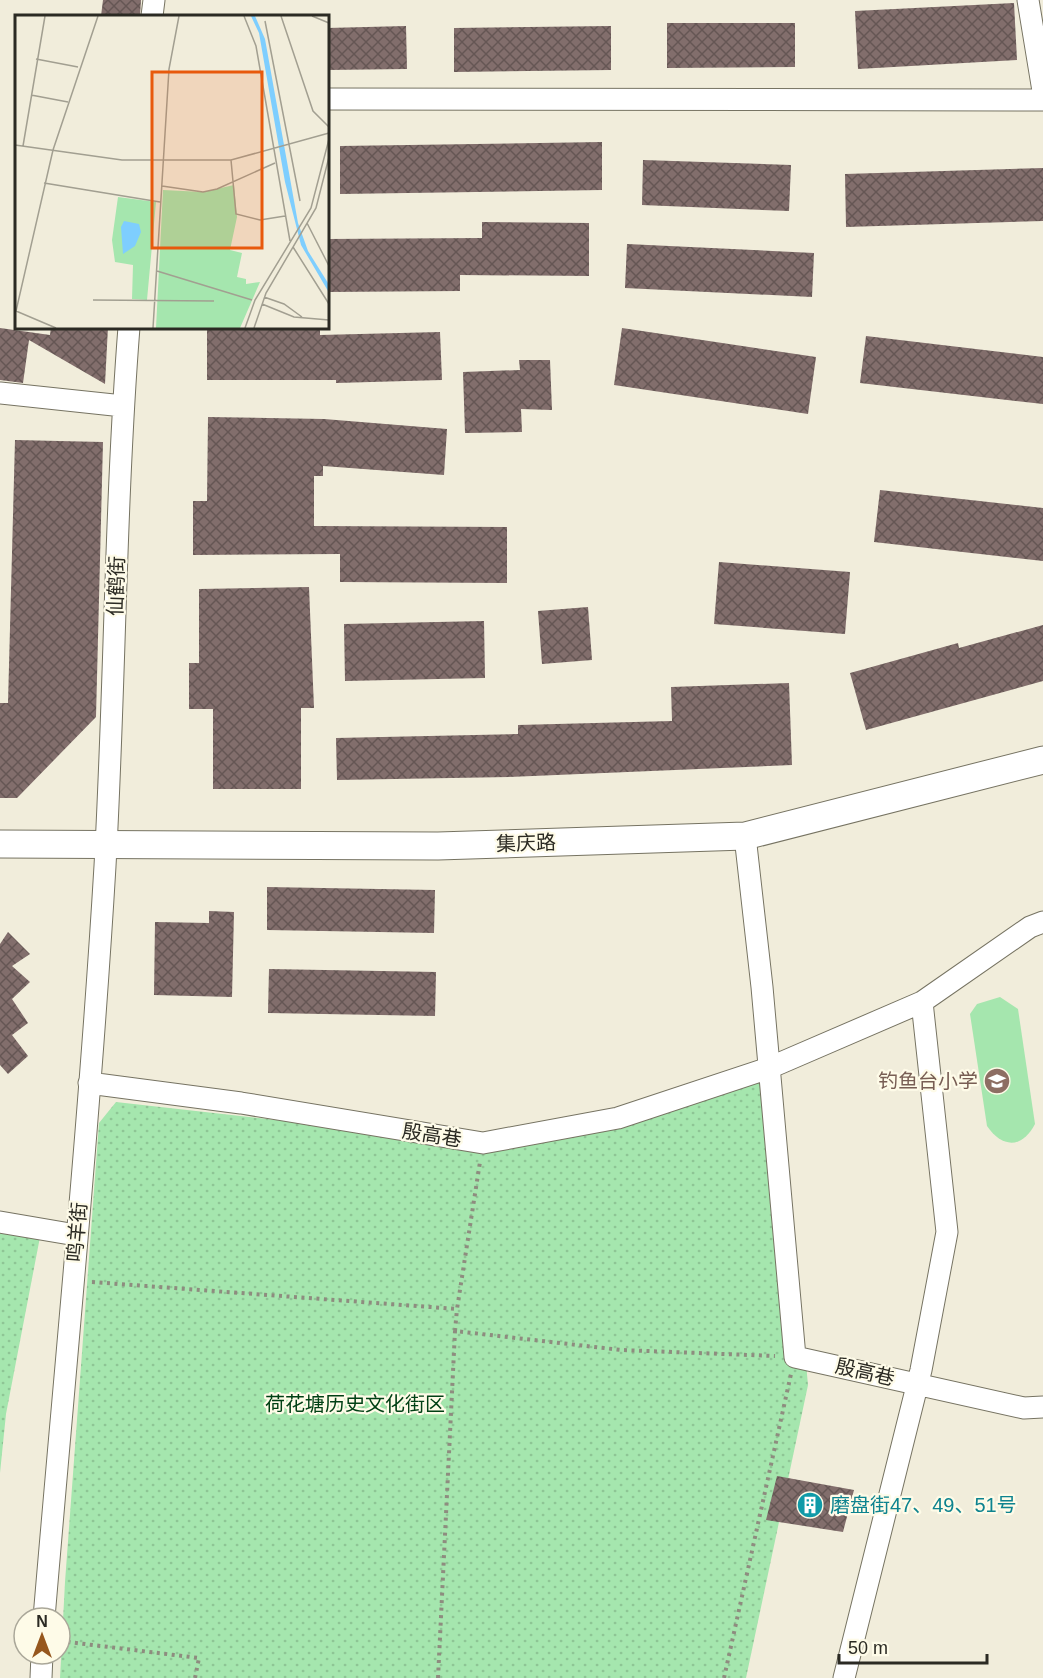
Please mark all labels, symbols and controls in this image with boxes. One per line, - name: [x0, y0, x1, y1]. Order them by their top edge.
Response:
- inset map: [15, 15, 328, 328]
- street label: 仙鹤街: [104, 556, 128, 616]
- street label: 集庆路: [496, 831, 556, 855]
- school or university icon: 钓鱼台小学: [982, 1066, 1012, 1096]
- place label: 钓鱼台小学: [878, 1070, 978, 1092]
- street label: 殷高巷: [401, 1119, 463, 1151]
- street label: 鸣羊街: [63, 1201, 91, 1263]
- street label: 殷高巷: [833, 1355, 897, 1389]
- park label: 荷花塘历史文化街区: [265, 1393, 445, 1415]
- building icon: 磨盘街47、49、51号: [795, 1490, 825, 1520]
- place label: 磨盘街47、49、51号: [830, 1494, 1017, 1516]
- north arrow: [12, 1606, 72, 1666]
- text: N: [36, 1613, 48, 1630]
- scale bar: [839, 1627, 988, 1665]
- text: 50 m: [848, 1638, 888, 1658]

